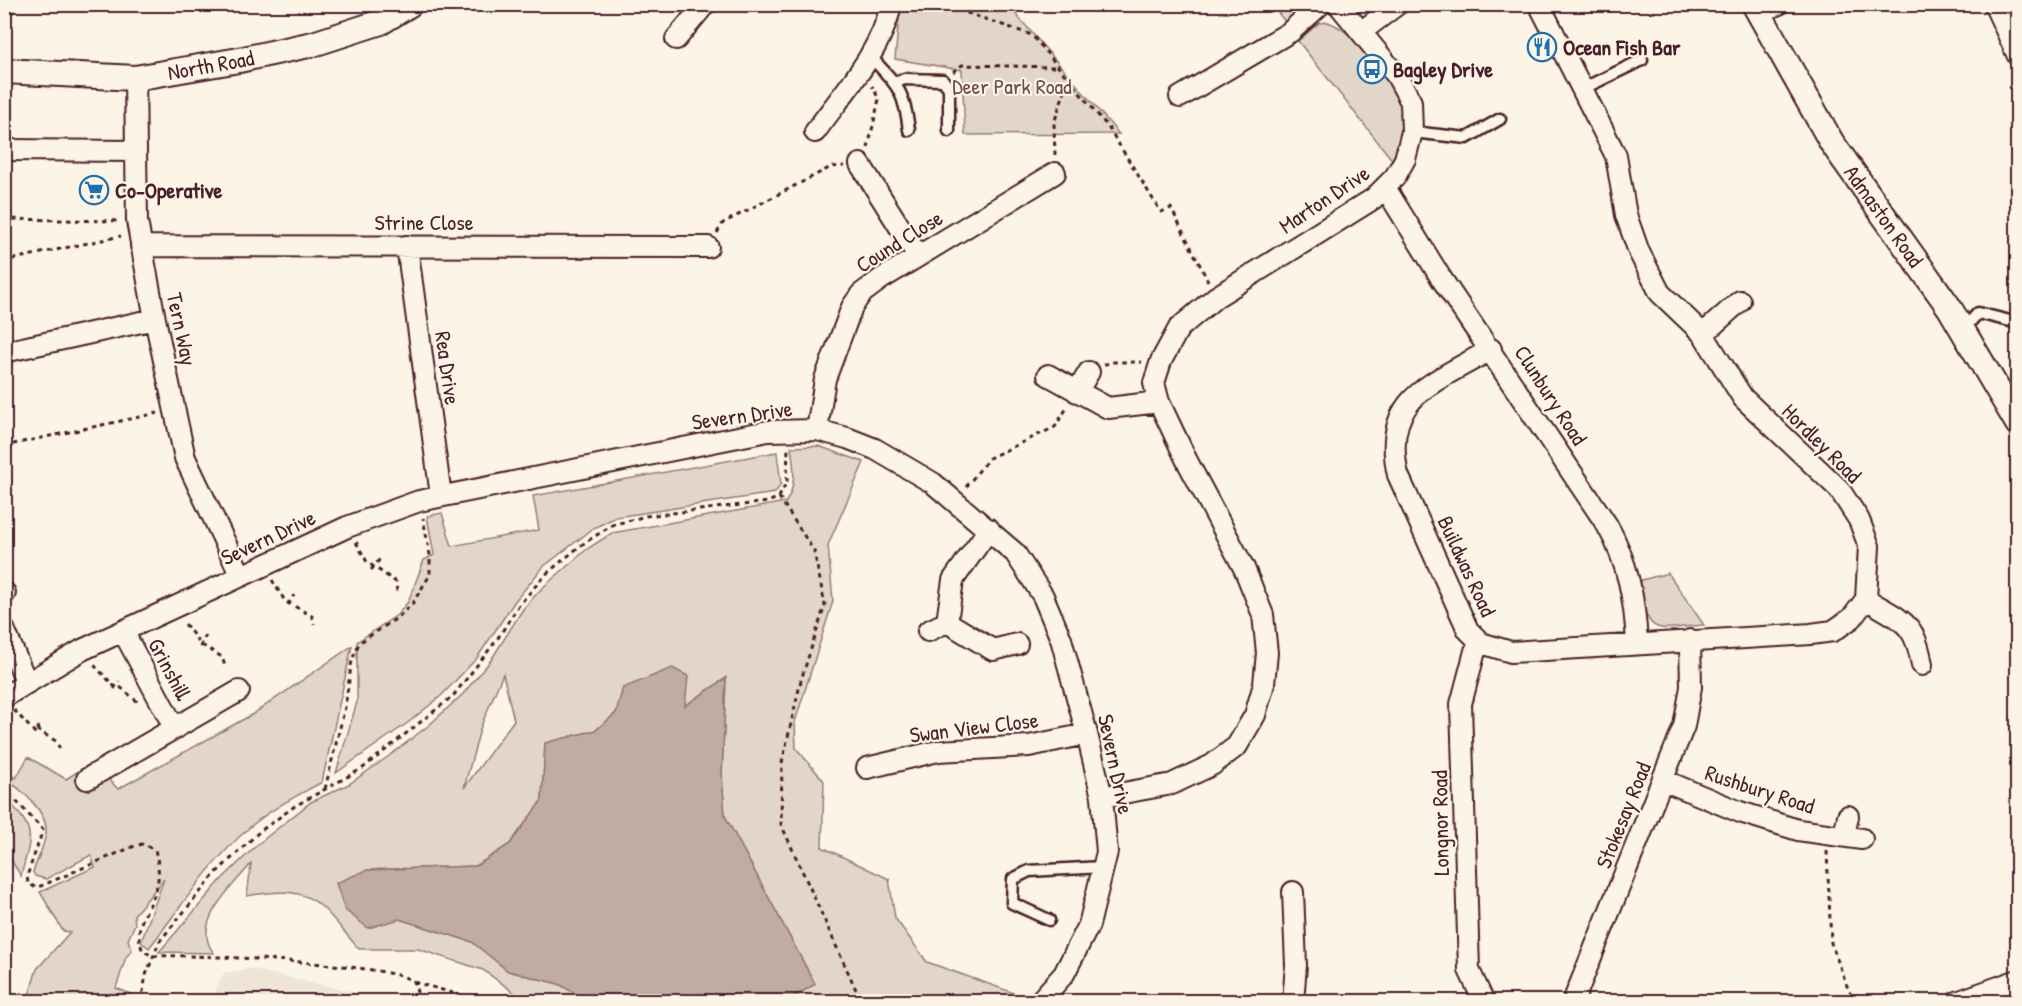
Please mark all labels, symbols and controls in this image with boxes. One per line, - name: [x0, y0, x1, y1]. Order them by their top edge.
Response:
- restaurant icon: Ocean Fish Bar: [1526, 31, 1558, 63]
- place label: Ocean Fish Bar: [1563, 32, 1681, 62]
- street label: North Road: [165, 42, 257, 87]
- bus stop icon: Bagley Drive: [1356, 53, 1388, 85]
- place label: Bagley Drive: [1393, 54, 1493, 85]
- park label: Deer Park Road: [952, 71, 1072, 101]
- street label: Marton Drive: [1273, 158, 1375, 240]
- street label: Admaston Road: [1837, 159, 1931, 273]
- supermarket icon: Co-Operative: [78, 174, 110, 206]
- place label: Co-Operative: [115, 175, 223, 206]
- street label: Cound Close: [850, 202, 948, 280]
- street label: Strine Close: [375, 207, 474, 237]
- street label: Tern Way: [160, 290, 204, 368]
- street label: Rea Drive: [428, 329, 468, 407]
- street label: Clunbury Road: [1508, 339, 1595, 451]
- street label: Severn Drive: [690, 393, 794, 437]
- street label: Hordley Road: [1776, 397, 1869, 490]
- street label: Severn Drive: [216, 502, 320, 572]
- street label: Buildwas Road: [1431, 511, 1504, 622]
- street label: Grinshill: [141, 633, 199, 706]
- street label: Swan View Close: [908, 704, 1040, 750]
- street label: Severn Drive: [1091, 711, 1141, 817]
- street label: Stokesay Road: [1588, 757, 1658, 873]
- street label: Rushbury Road: [1702, 757, 1819, 821]
- street label: Longnor Road: [1424, 770, 1456, 876]

